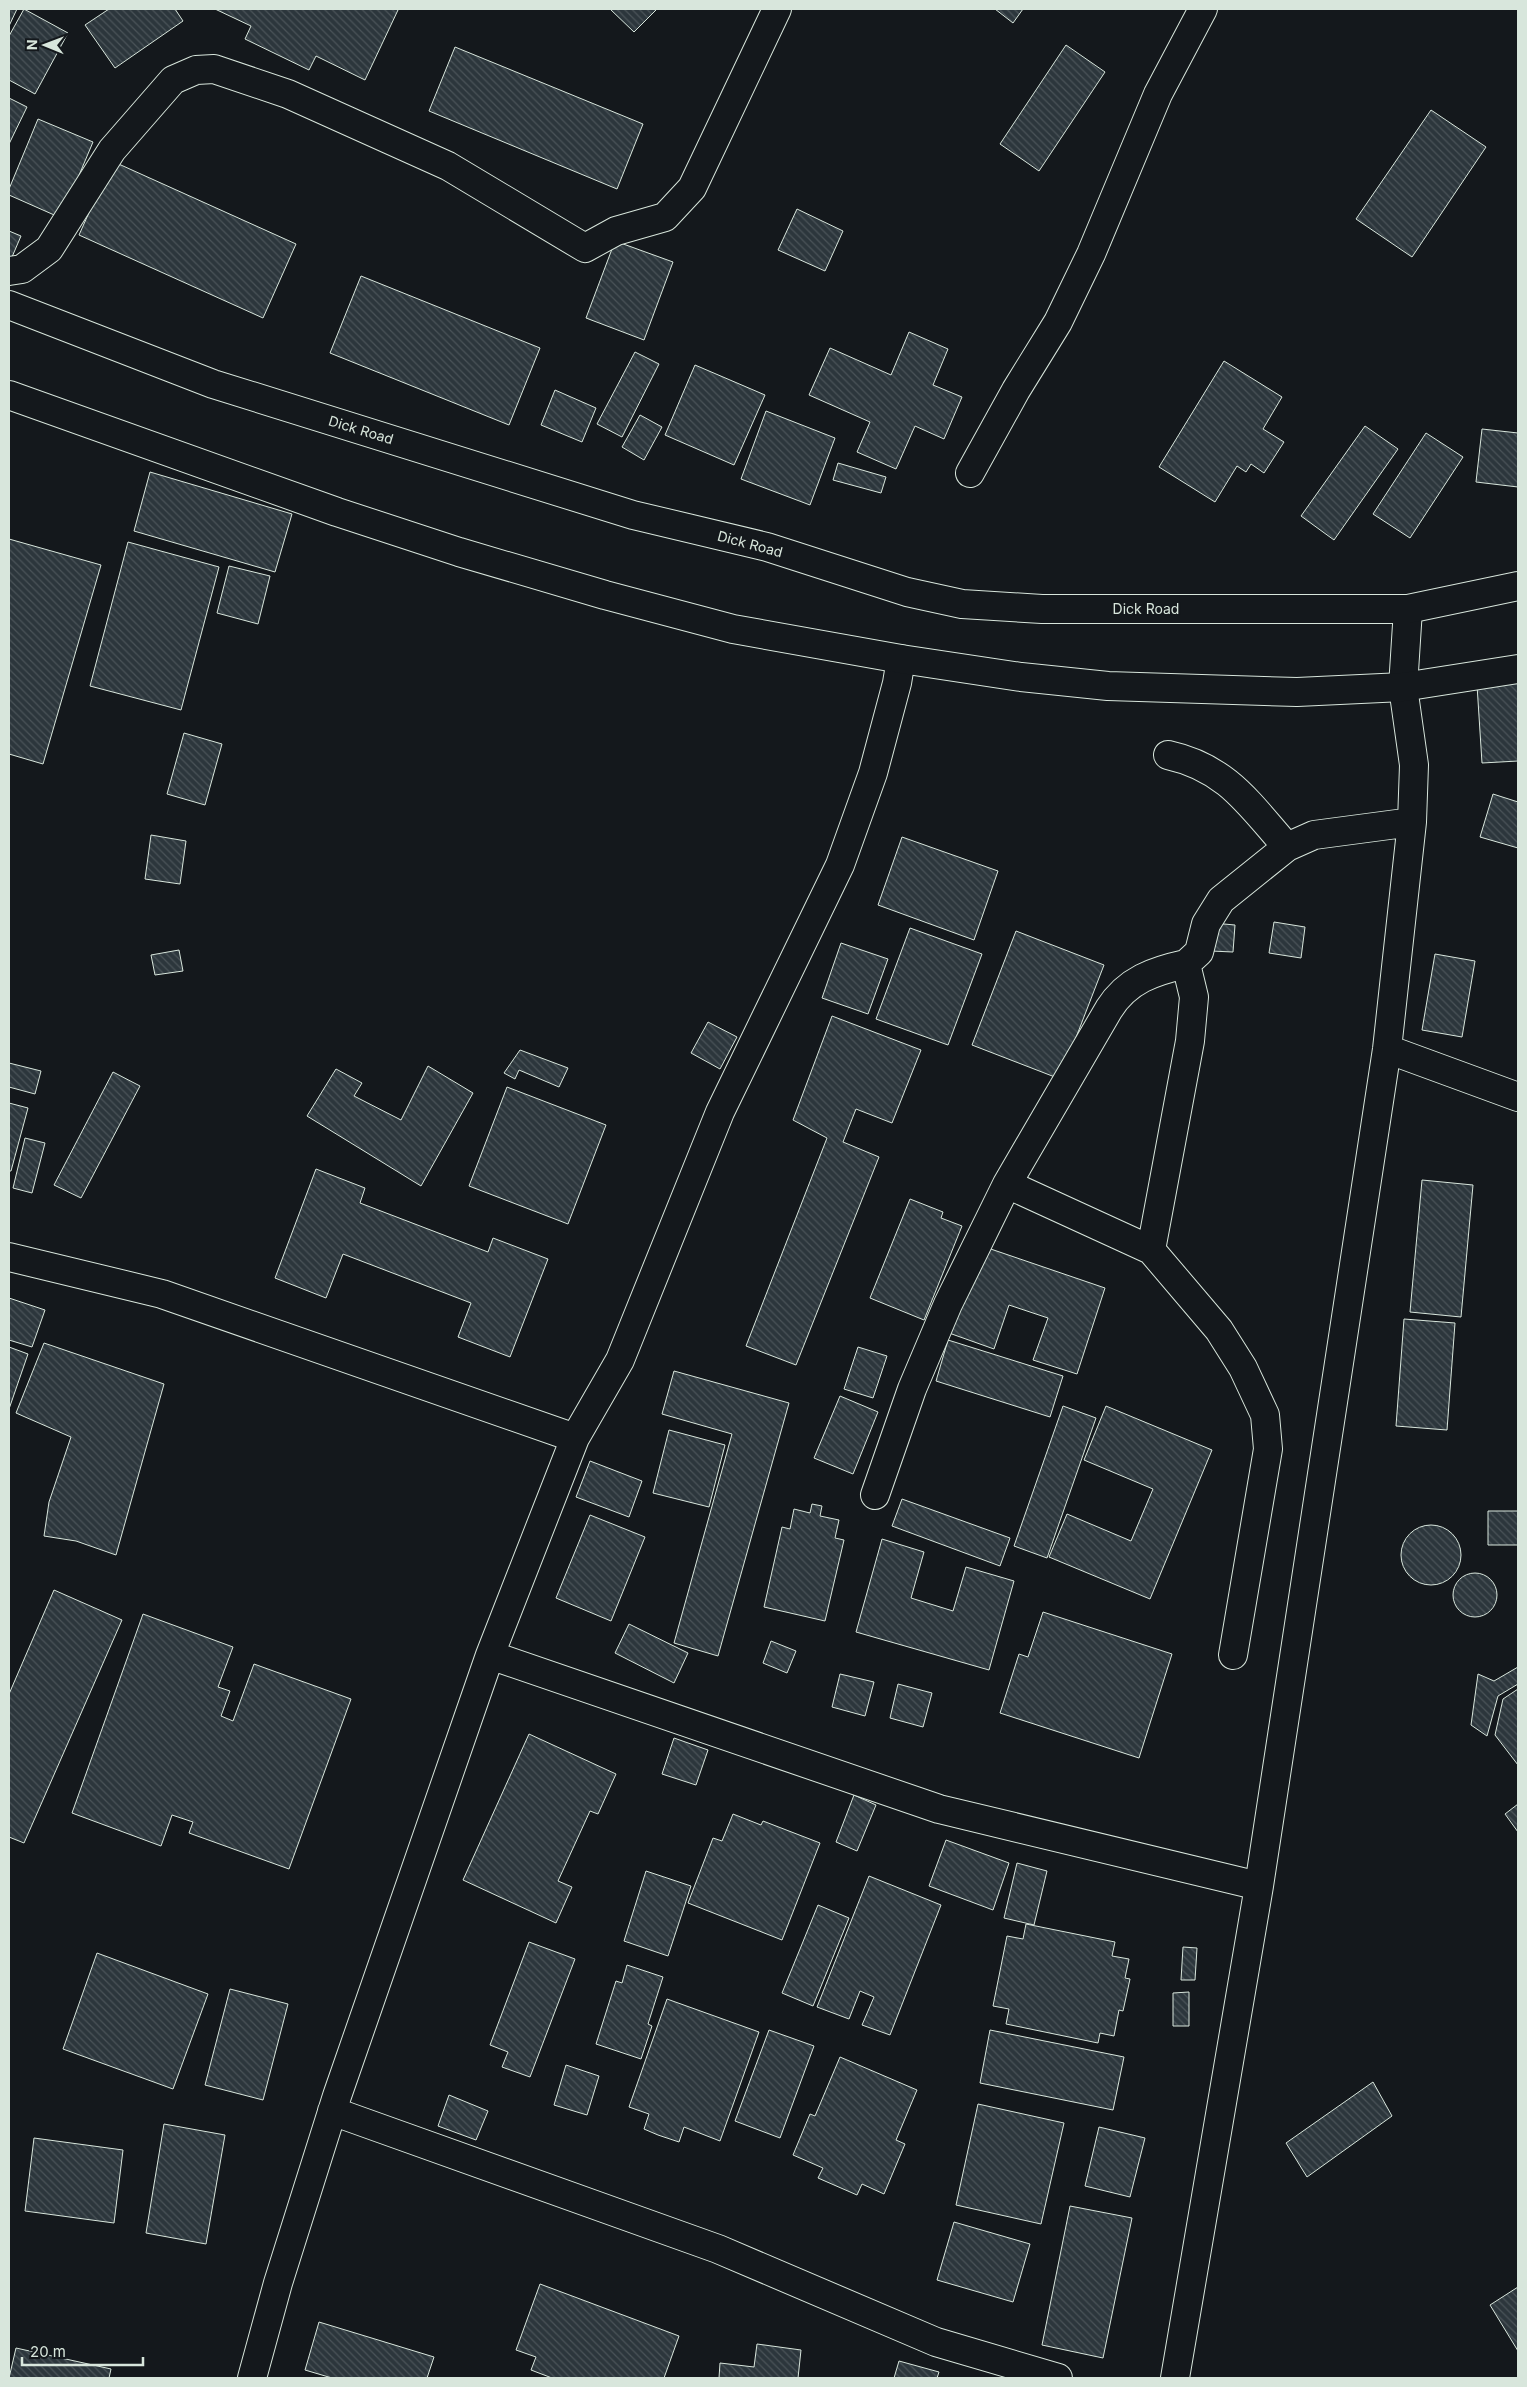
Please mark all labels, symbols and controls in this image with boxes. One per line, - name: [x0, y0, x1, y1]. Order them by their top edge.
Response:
- north arrow: [20, 20, 70, 70]
- text: N: [23, 39, 40, 50]
- street label: Dick Road: [327, 412, 396, 447]
- street label: Dick Road: [716, 527, 785, 560]
- street label: Dick Road: [1113, 600, 1179, 617]
- scale bar: [22, 2334, 144, 2366]
- text: 20 m: [30, 2342, 66, 2361]

